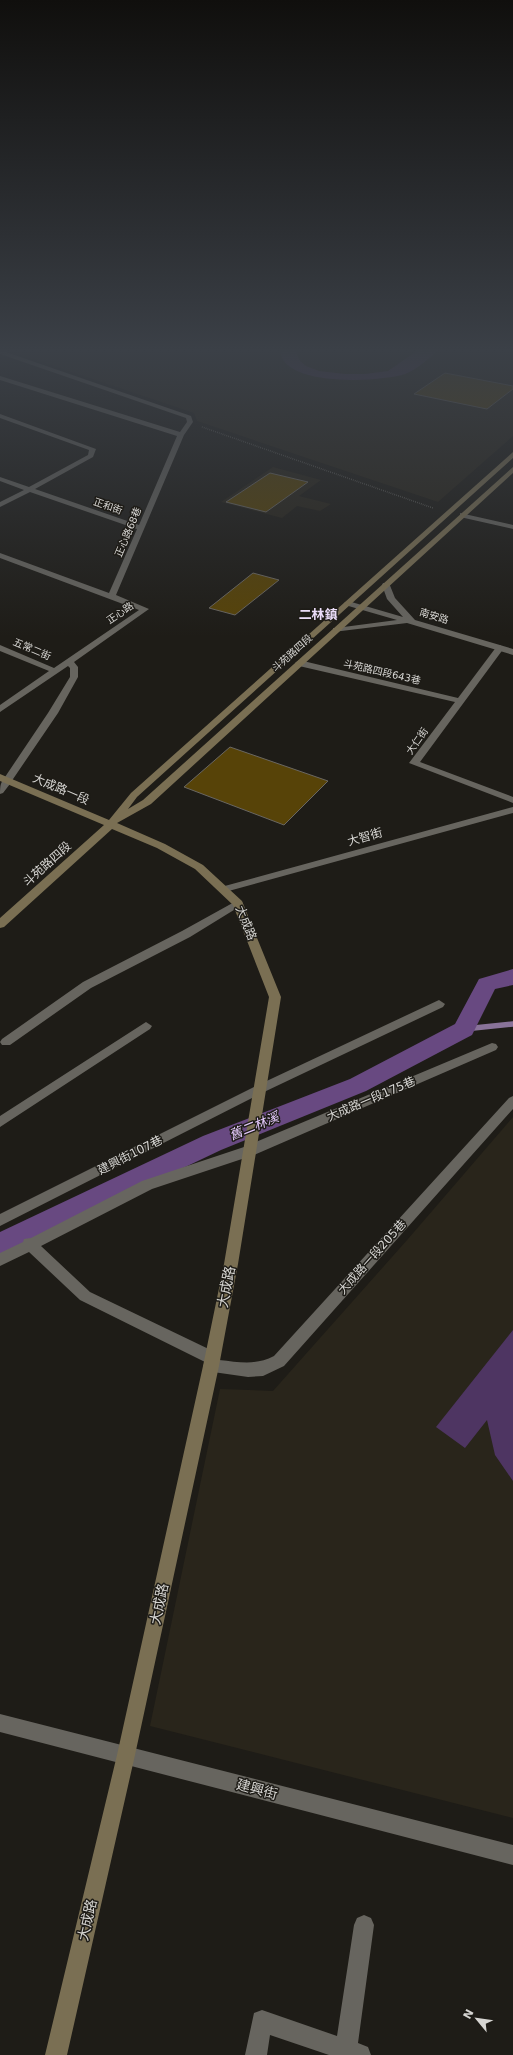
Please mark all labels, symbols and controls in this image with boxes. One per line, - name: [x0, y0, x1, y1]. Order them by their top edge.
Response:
- street label: 正和街: [92, 496, 124, 516]
- street label: 正心路68巷: [113, 506, 143, 558]
- street label: 正心路: [104, 600, 136, 626]
- street label: 南安路: [418, 606, 450, 626]
- district label: 二林鎮: [298, 607, 338, 622]
- street label: 斗苑路四段: [270, 632, 314, 674]
- street label: 五常二街: [11, 636, 53, 662]
- street label: 斗苑路四段643巷: [342, 658, 422, 686]
- street label: 大仁街: [404, 726, 430, 756]
- street label: 大成路一段: [31, 771, 91, 807]
- street label: 大智街: [346, 825, 384, 849]
- street label: 斗苑路四段: [20, 839, 74, 889]
- street label: 大成路: [233, 904, 259, 942]
- street label: 大成路一段175巷: [325, 1074, 417, 1124]
- water label: 舊二林溪: [227, 1109, 283, 1143]
- street label: 建興街107巷: [95, 1133, 165, 1177]
- street label: 大成路一段205巷: [335, 1217, 409, 1297]
- street label: 大成路: [214, 1265, 238, 1309]
- street label: 大成路: [147, 1582, 171, 1626]
- street label: 建興街: [235, 1776, 279, 1802]
- street label: 大成路: [74, 1898, 100, 1942]
- north arrow: [457, 1999, 497, 2039]
- text: N: [461, 2007, 477, 2022]

